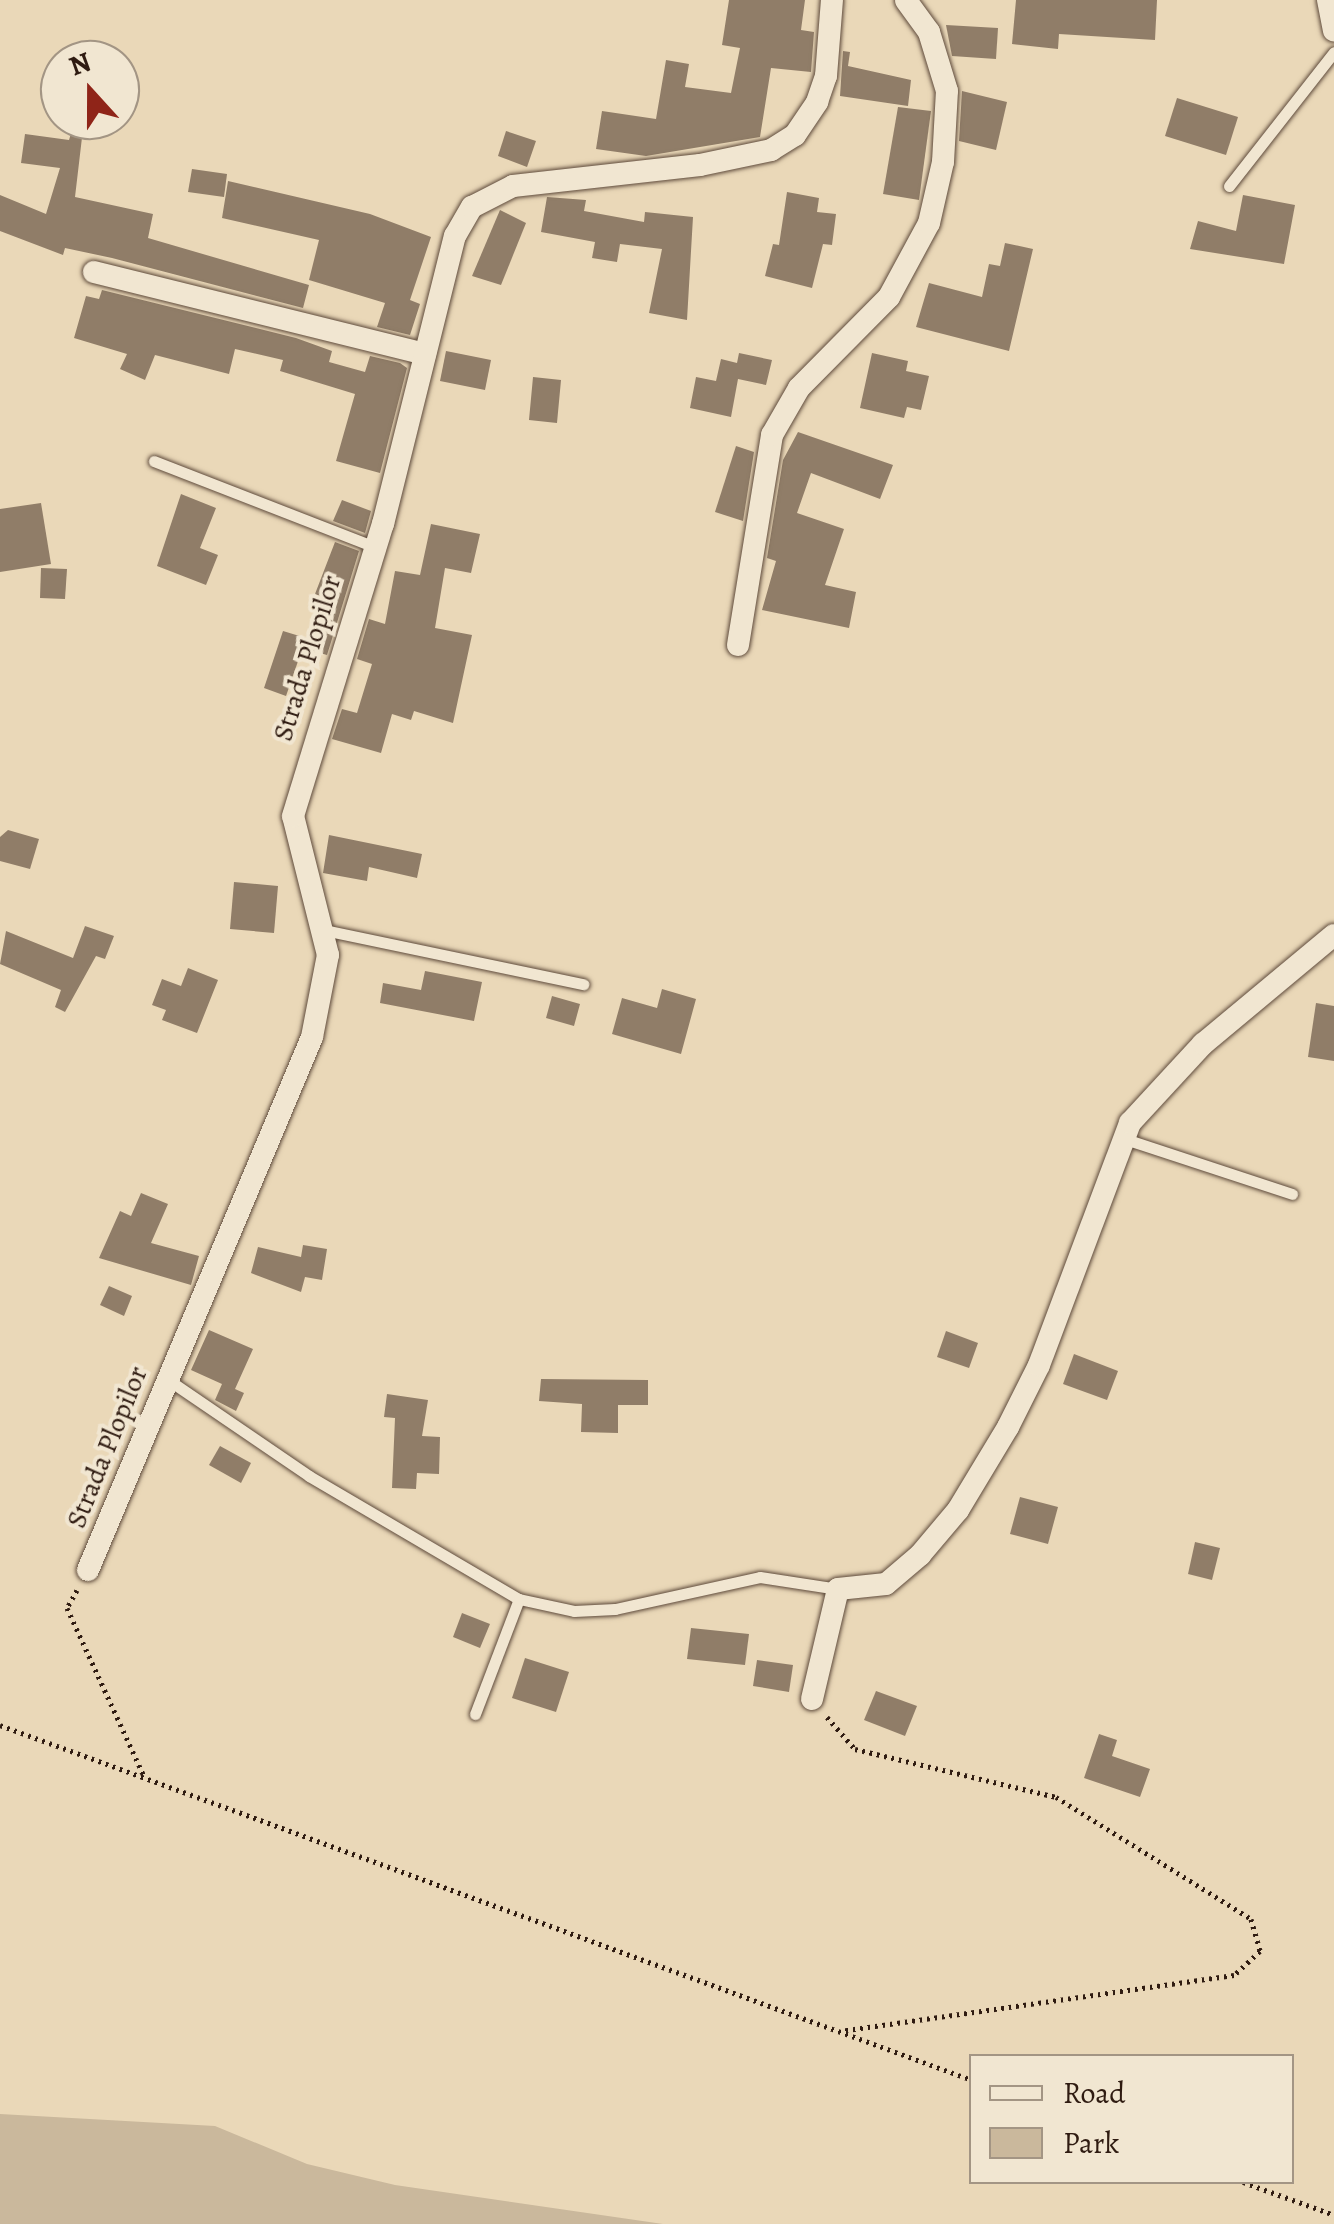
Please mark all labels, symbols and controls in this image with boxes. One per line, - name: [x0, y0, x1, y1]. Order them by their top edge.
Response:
- north arrow: [40, 40, 140, 140]
- text: N: [64, 42, 96, 85]
- street label: Strada Plopilor: [266, 571, 348, 745]
- street label: Strada Plopilor: [59, 1361, 155, 1533]
- legend: [969, 2054, 1294, 2184]
- text: Road: [1063, 2073, 1125, 2113]
- text: Park: [1063, 2123, 1119, 2163]

